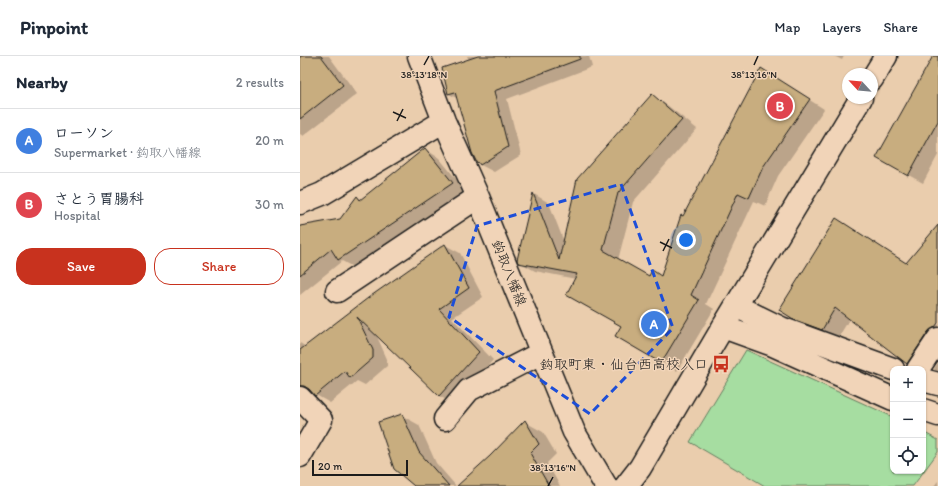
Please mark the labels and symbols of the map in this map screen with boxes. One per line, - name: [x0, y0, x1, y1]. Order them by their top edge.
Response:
- text: 38°13'18"N: [401, 68, 447, 81]
- text: 38°13'16"N: [731, 68, 777, 81]
- north arrow: [842, 68, 878, 104]
- pin: B: [767, 91, 793, 121]
- your location: [676, 230, 696, 250]
- street label: 鈎取八幡線: [488, 237, 530, 309]
- pin: A: [641, 309, 667, 339]
- bus stop icon: 鈎取町東・仙台西高校入口: [711, 354, 731, 374]
- place label: 鈎取町東・仙台西高校入口: [540, 356, 708, 373]
- scale bar: [312, 458, 408, 477]
- text: 38°13'16"N: [530, 461, 576, 474]

